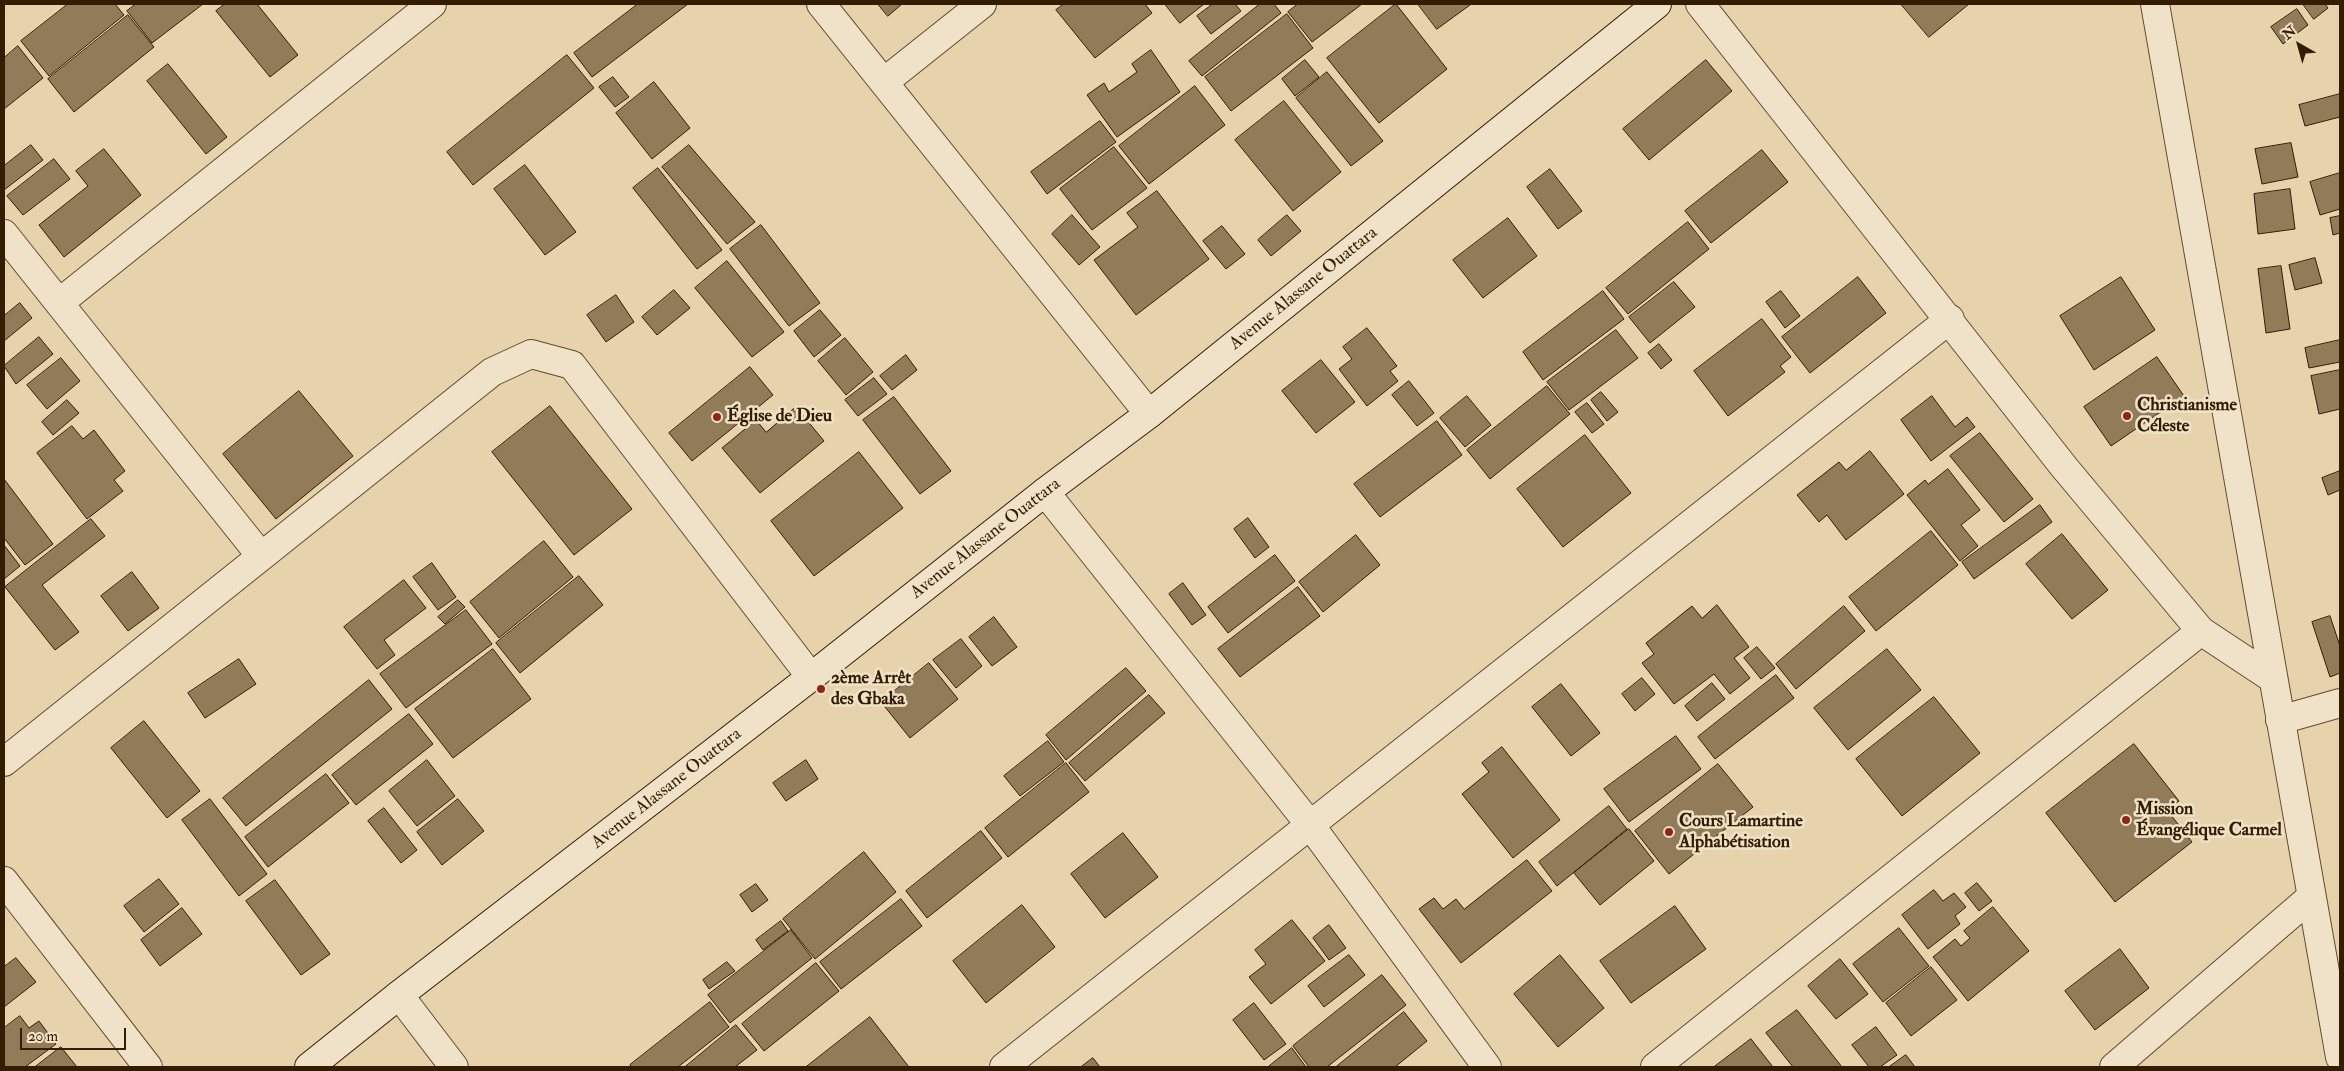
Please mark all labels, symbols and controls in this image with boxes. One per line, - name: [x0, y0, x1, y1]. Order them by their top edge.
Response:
- north arrow: [2274, 20, 2324, 70]
- text: N: [2279, 22, 2300, 43]
- street label: Avenue Alassane Ouattara: [1226, 223, 1382, 355]
- place label: Christianisme Céleste: [2137, 395, 2237, 438]
- place label: Église de Dieu: [727, 406, 832, 428]
- marker: Christianisme Céleste: [2121, 410, 2133, 422]
- marker: Église de Dieu: [711, 411, 723, 423]
- street label: Avenue Alassane Ouattara: [907, 474, 1065, 604]
- place label: 2ème Arrêt des Gbaka: [831, 668, 911, 711]
- marker: 2ème Arrêt des Gbaka: [815, 683, 827, 695]
- street label: Avenue Alassane Ouattara: [588, 724, 746, 854]
- place label: Mission Évangélique Carmel: [2136, 799, 2282, 842]
- place label: Cours Lamartine Alphabétisation: [1679, 811, 1803, 854]
- marker: Mission Évangélique Carmel: [2120, 814, 2132, 826]
- marker: Cours Lamartine Alphabétisation: [1663, 826, 1675, 838]
- scale bar: [22, 1018, 129, 1050]
- text: 20 m: [28, 1027, 58, 1046]

